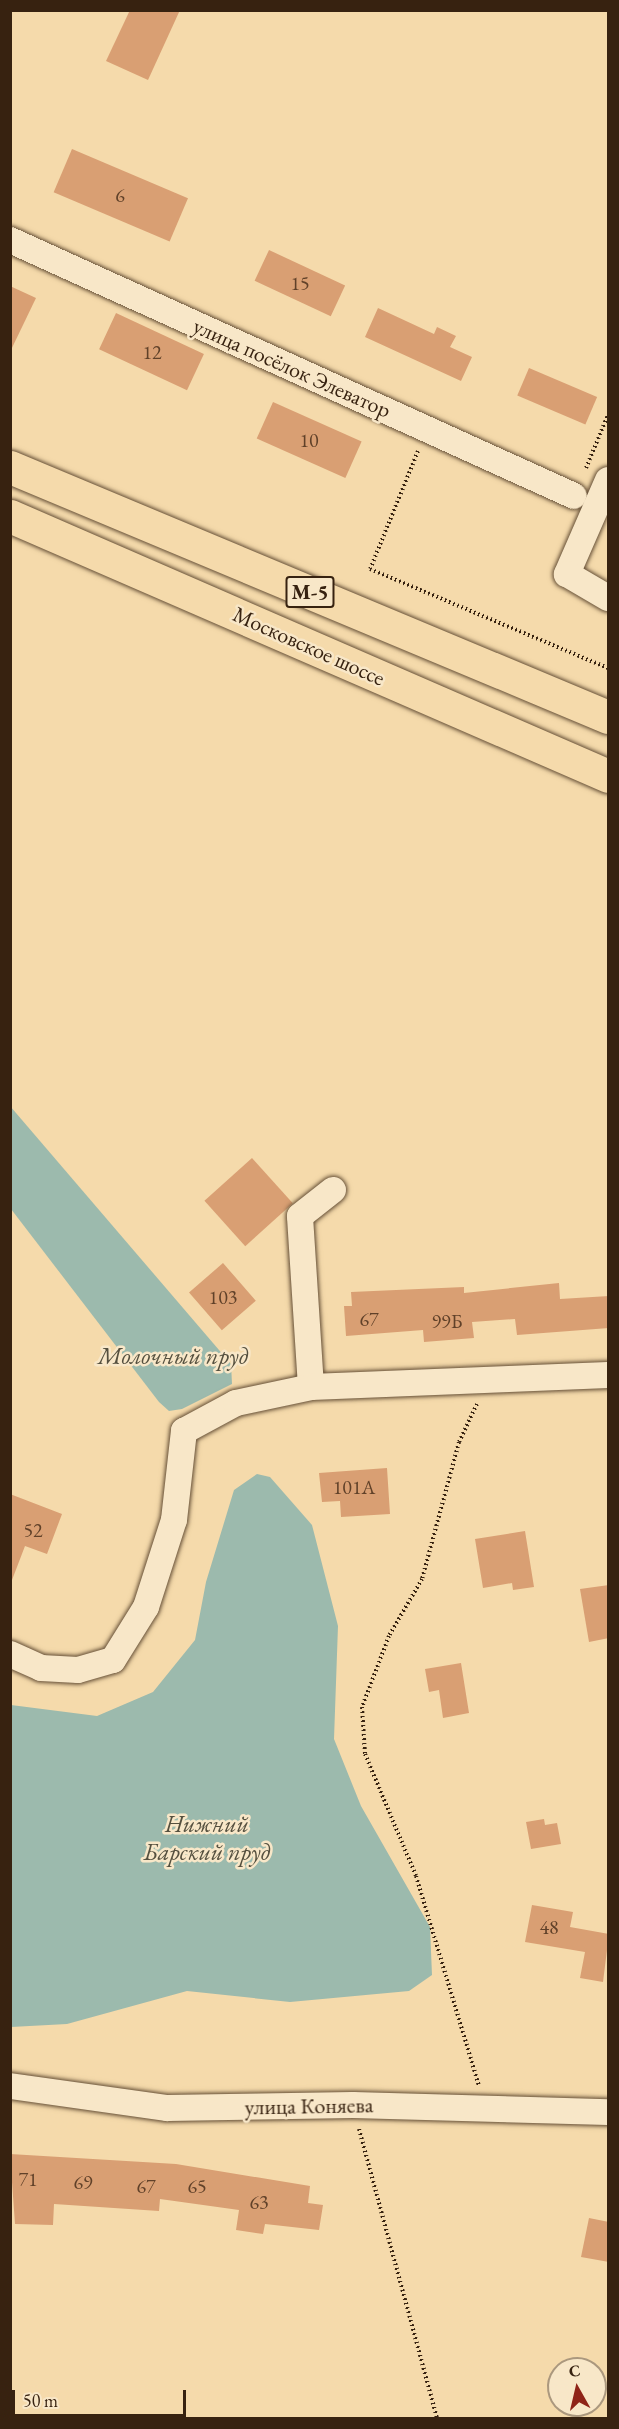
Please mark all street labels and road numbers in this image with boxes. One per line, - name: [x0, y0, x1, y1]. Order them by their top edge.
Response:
- street label: улица посёлок Элеватор: [189, 313, 395, 423]
- road number: М-5: [284, 574, 336, 610]
- street label: Московское шоссе: [229, 601, 389, 691]
- street label: улица Коняева: [244, 2092, 374, 2120]

